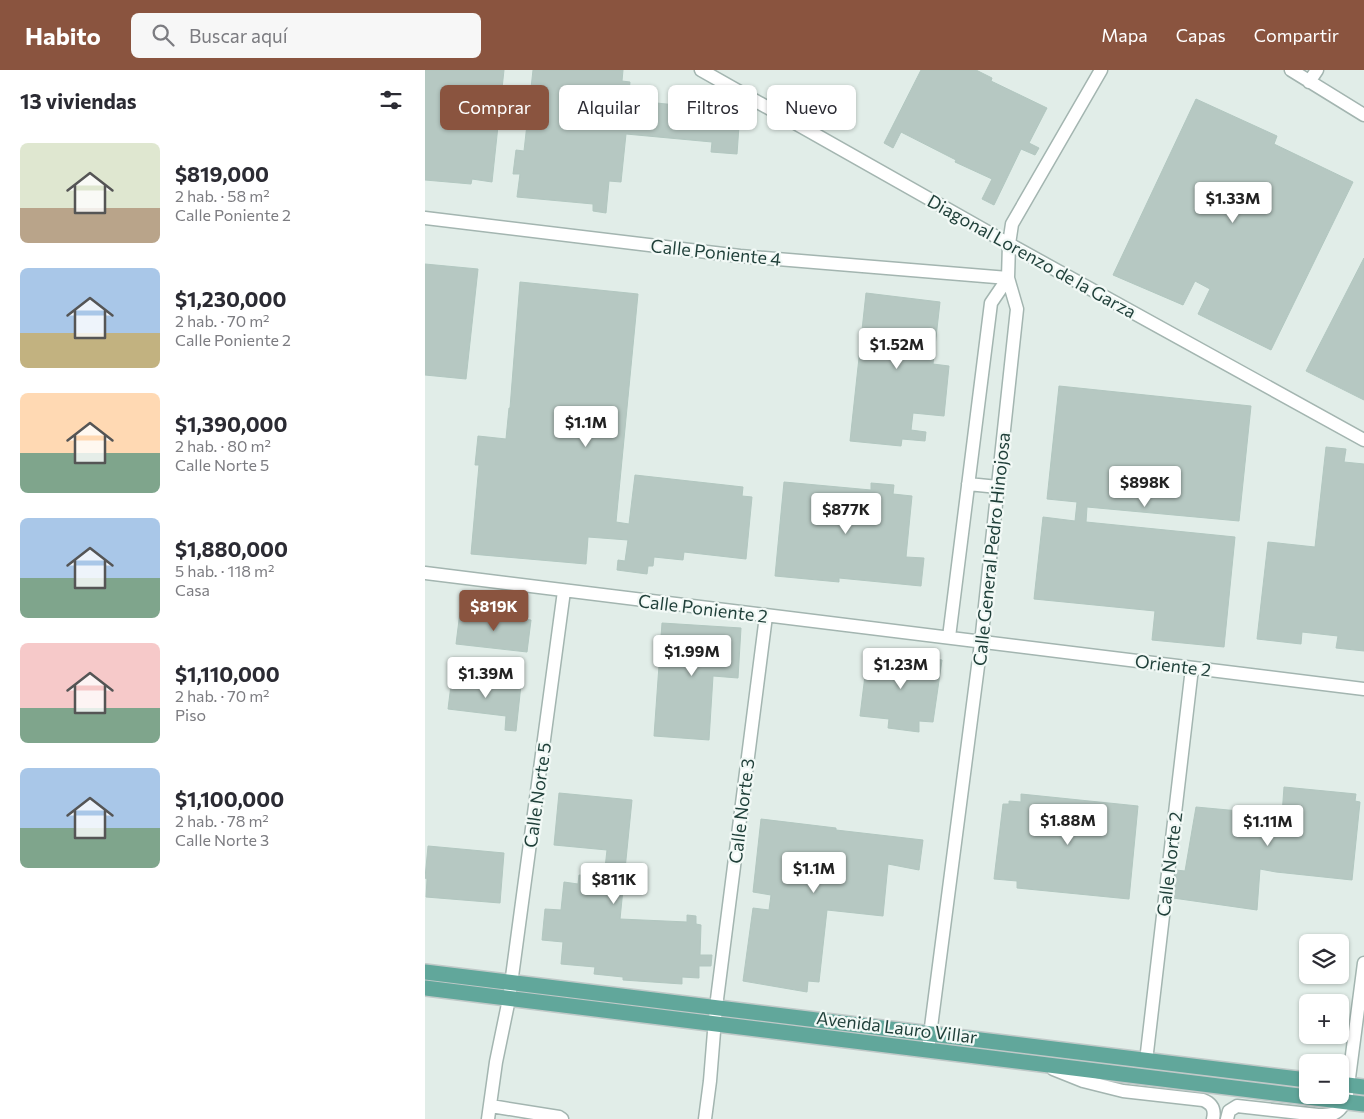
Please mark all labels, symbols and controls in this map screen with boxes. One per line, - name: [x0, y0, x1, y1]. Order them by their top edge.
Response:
- search box: [131, 13, 481, 58]
- text: Habito: [25, 21, 101, 50]
- icon: search: [149, 21, 177, 49]
- text: Buscar aquí: [189, 24, 288, 47]
- text: Mapa: [1101, 24, 1148, 46]
- text: Capas: [1176, 24, 1226, 46]
- text: Compartir: [1254, 24, 1339, 46]
- chip: Comprar: [440, 85, 549, 130]
- chip: Alquilar: [559, 85, 658, 130]
- chip: Filtros: [668, 85, 757, 130]
- chip: Nuevo: [767, 85, 856, 130]
- icon: filters: [377, 86, 405, 114]
- text: 13 viviendas: [20, 88, 137, 113]
- text: $819,000: [175, 161, 269, 186]
- icon: home: [60, 163, 120, 223]
- pin: $1.33M: [1192, 182, 1274, 224]
- text: 2 hab. · 58 m²: [175, 186, 270, 205]
- text: $1.33M: [1206, 188, 1260, 207]
- street label: Diagonal Lorenzo de la Garza: [924, 189, 1140, 323]
- text: Calle Poniente 2: [175, 205, 291, 224]
- street label: Calle Poniente 4: [650, 234, 783, 270]
- text: $1,230,000: [175, 286, 287, 311]
- icon: home: [60, 288, 120, 348]
- text: 2 hab. · 70 m²: [175, 311, 270, 330]
- pin: $1.52M: [856, 328, 938, 370]
- text: Calle Poniente 2: [175, 330, 291, 349]
- text: $1.52M: [870, 334, 924, 353]
- pin: $1.1M: [551, 406, 621, 448]
- text: $1,390,000: [175, 411, 288, 436]
- text: $1.1M: [565, 412, 607, 431]
- icon: home: [60, 413, 120, 473]
- street label: Calle General Pedro Hinojosa: [968, 431, 1014, 667]
- text: 2 hab. · 80 m²: [175, 436, 271, 455]
- text: Calle Norte 5: [175, 455, 269, 474]
- pin: $898K: [1110, 466, 1180, 508]
- text: $898K: [1120, 472, 1170, 491]
- pin: $877K: [811, 492, 881, 535]
- text: $877K: [822, 499, 870, 518]
- text: $1,880,000: [175, 536, 288, 561]
- icon: home: [60, 538, 120, 598]
- text: 5 hab. · 118 m²: [175, 561, 274, 580]
- text: Casa: [175, 580, 210, 599]
- street label: Calle Poniente 2: [637, 589, 769, 627]
- pin: $819K: [459, 590, 529, 632]
- text: $819K: [470, 596, 518, 615]
- pin: $1.99M: [651, 634, 733, 677]
- text: $1.99M: [664, 641, 720, 660]
- pin: $1.23M: [860, 648, 942, 690]
- street label: Oriente 2: [1134, 649, 1212, 681]
- text: $1.23M: [874, 654, 928, 673]
- pin: $1.39M: [445, 656, 527, 699]
- text: $1,110,000: [175, 661, 280, 686]
- icon: home: [60, 663, 120, 723]
- text: $1.39M: [458, 663, 514, 682]
- text: 2 hab. · 70 m²: [175, 686, 270, 705]
- text: Piso: [175, 705, 206, 724]
- street label: Calle Norte 5: [519, 741, 555, 849]
- street label: Calle Norte 3: [724, 757, 758, 865]
- text: $1,100,000: [175, 786, 284, 811]
- icon: home: [60, 788, 120, 848]
- pin: $1.88M: [1027, 804, 1109, 846]
- pin: $1.11M: [1227, 804, 1309, 847]
- text: $1.88M: [1040, 810, 1096, 829]
- street label: Calle Norte 2: [1152, 810, 1186, 918]
- text: 2 hab. · 78 m²: [175, 811, 269, 830]
- text: $1.11M: [1243, 811, 1293, 830]
- text: Calle Norte 3: [175, 830, 269, 849]
- pin: $1.1M: [779, 852, 849, 894]
- text: $1.1M: [793, 858, 835, 877]
- pin: $811K: [579, 862, 649, 905]
- text: $811K: [592, 869, 636, 888]
- map controls: [1299, 934, 1349, 1104]
- button: layers: [1299, 934, 1349, 984]
- button: +: [1299, 994, 1349, 1044]
- street label: Avenida Lauro Villar: [815, 1006, 979, 1048]
- button: −: [1299, 1054, 1349, 1104]

